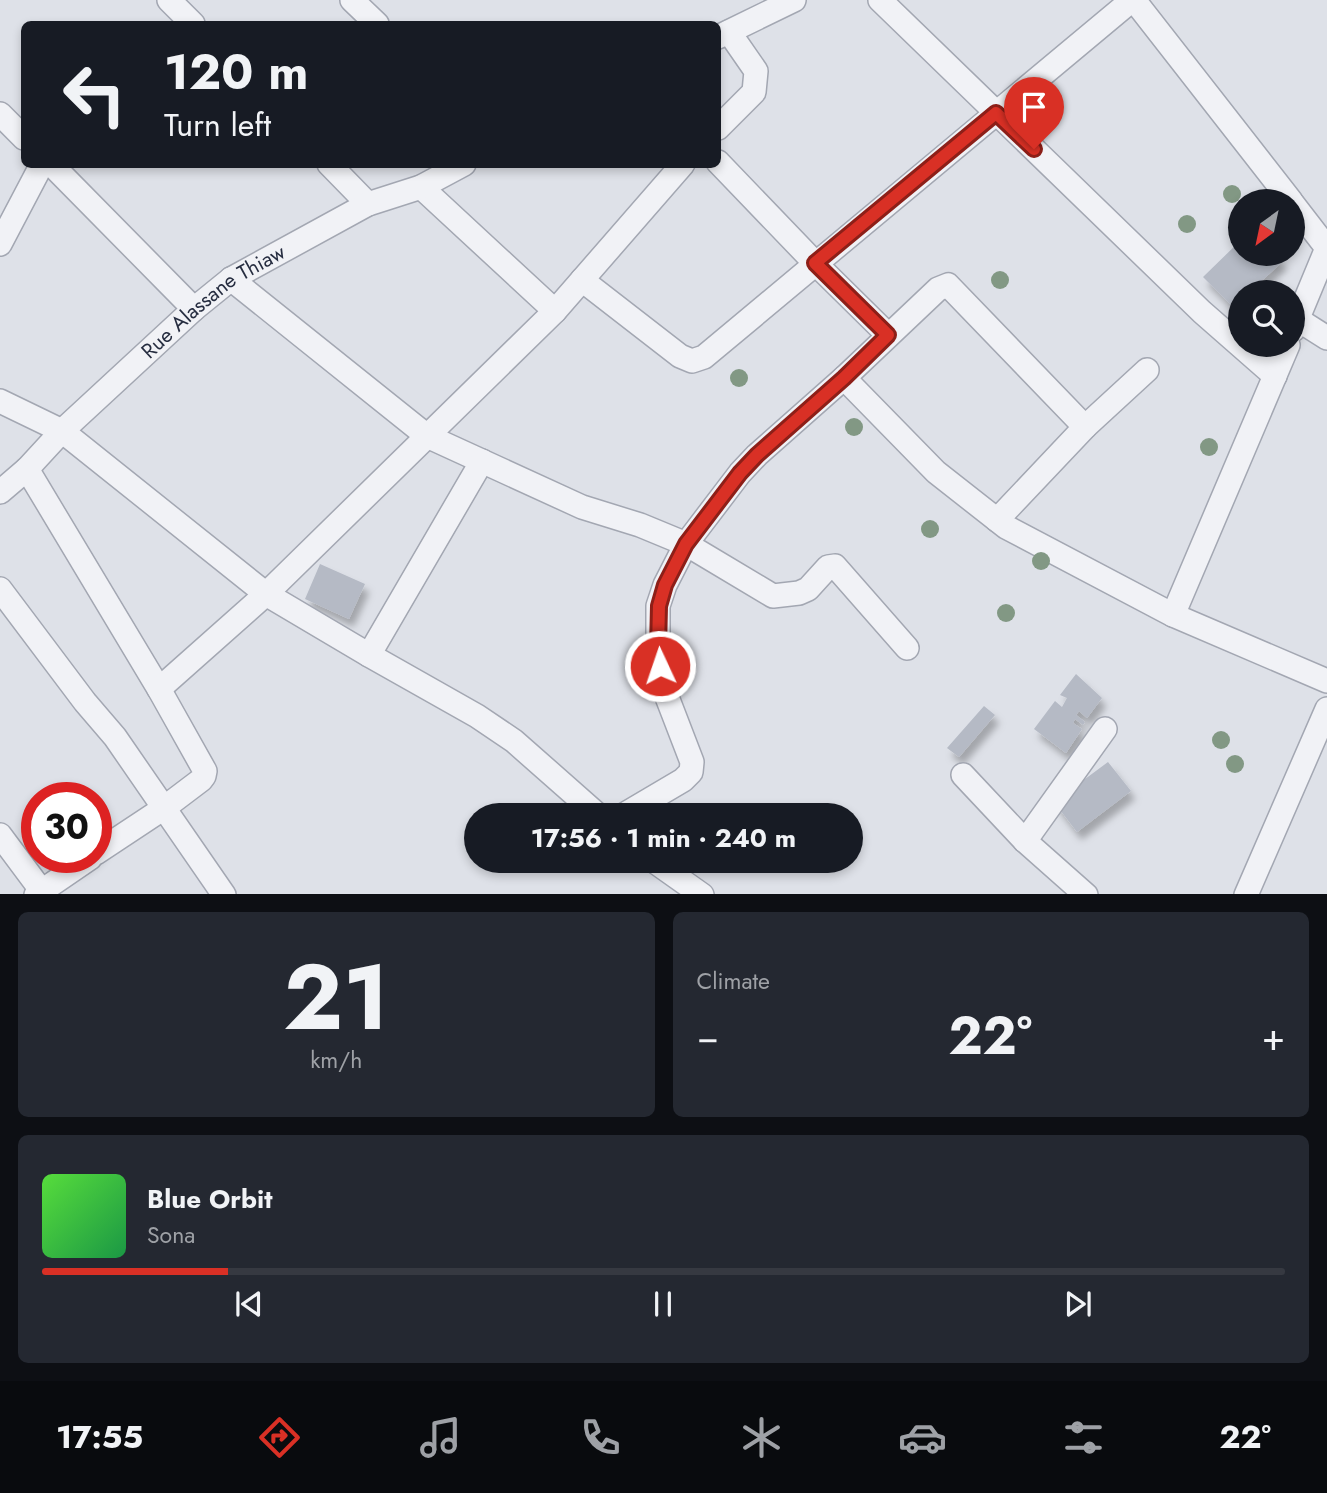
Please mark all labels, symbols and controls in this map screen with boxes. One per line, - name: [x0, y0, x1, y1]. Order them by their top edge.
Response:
- text: 120 m: [164, 37, 308, 107]
- icon: left: [49, 49, 140, 140]
- pin: [1004, 77, 1064, 149]
- icon: arrive: [1015, 88, 1053, 126]
- text: Turn left: [164, 102, 271, 148]
- north arrow: [1228, 189, 1306, 266]
- map controls: [1228, 189, 1305, 357]
- street label: Rue Alassane Thiaw: [135, 237, 291, 366]
- button: search: [1228, 280, 1305, 357]
- position arrow: [623, 629, 697, 703]
- speed limit sign: 30: [21, 782, 112, 873]
- text: 17:56 · 1 min · 240 m: [531, 819, 796, 857]
- text: 21: [283, 932, 389, 1063]
- text: Climate: [697, 964, 770, 998]
- text: 22°: [948, 998, 1032, 1074]
- text: −: [697, 1009, 719, 1064]
- text: +: [1262, 1009, 1285, 1064]
- text: km/h: [310, 1043, 362, 1077]
- text: Blue Orbit: [147, 1180, 272, 1218]
- text: Sona: [147, 1218, 195, 1252]
- icon: previous: [230, 1285, 268, 1323]
- icon: pause: [644, 1285, 682, 1323]
- icon: next: [1059, 1285, 1097, 1323]
- icon: directions: [255, 1413, 304, 1462]
- icon: music: [416, 1413, 465, 1462]
- icon: phone: [576, 1413, 625, 1462]
- icon: climate: [737, 1413, 786, 1462]
- icon: car: [898, 1413, 947, 1462]
- icon: filters: [1059, 1413, 1108, 1462]
- text: 17:55: [56, 1414, 143, 1460]
- text: 22°: [1220, 1414, 1271, 1460]

